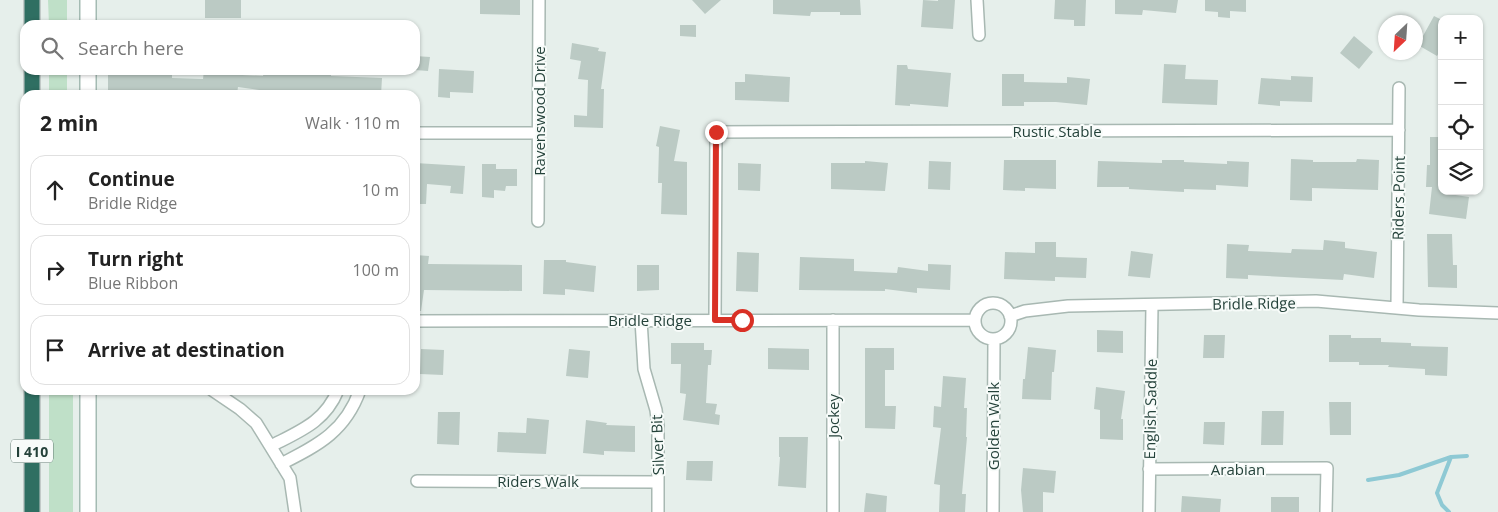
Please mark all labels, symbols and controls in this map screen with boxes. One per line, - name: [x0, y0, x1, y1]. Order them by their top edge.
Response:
- north arrow: [1378, 15, 1423, 60]
- map controls: [1438, 15, 1483, 195]
- button: +: [1438, 15, 1483, 60]
- search box: [20, 20, 420, 75]
- icon: search: [38, 34, 66, 62]
- text: Search here: [78, 35, 184, 61]
- street label: Ravenswood Drive: [529, 46, 549, 176]
- button: −: [1438, 60, 1483, 105]
- button: locate: [1438, 105, 1483, 150]
- text: 2 min: [40, 109, 98, 137]
- text: Walk · 110 m: [305, 112, 400, 134]
- route end: [705, 121, 728, 144]
- street label: Rustic Stable: [1012, 121, 1102, 141]
- button: layers: [1438, 150, 1483, 195]
- street label: Riders Point: [1387, 156, 1409, 240]
- text: Continue: [88, 166, 175, 192]
- icon: ahead: [41, 176, 69, 204]
- text: 10 m: [362, 179, 399, 201]
- text: Bridle Ridge: [88, 192, 177, 214]
- text: Turn right: [88, 246, 183, 272]
- icon: right: [41, 256, 69, 284]
- text: 100 m: [353, 259, 399, 281]
- text: Blue Ribbon: [88, 272, 178, 294]
- street label: Bridle Ridge: [1212, 292, 1296, 314]
- route start: [731, 309, 754, 332]
- street label: Bridle Ridge: [608, 310, 692, 330]
- icon: arrive: [41, 336, 69, 364]
- text: Arrive at destination: [88, 337, 285, 363]
- street label: English Saddle: [1139, 359, 1161, 459]
- street label: Golden Walk: [983, 382, 1003, 470]
- street label: Jockey: [823, 393, 843, 440]
- street label: Silver Bit: [646, 414, 668, 476]
- road number: I 410: [11, 440, 53, 462]
- street label: Arabian: [1211, 459, 1265, 479]
- street label: Riders Walk: [497, 471, 579, 491]

